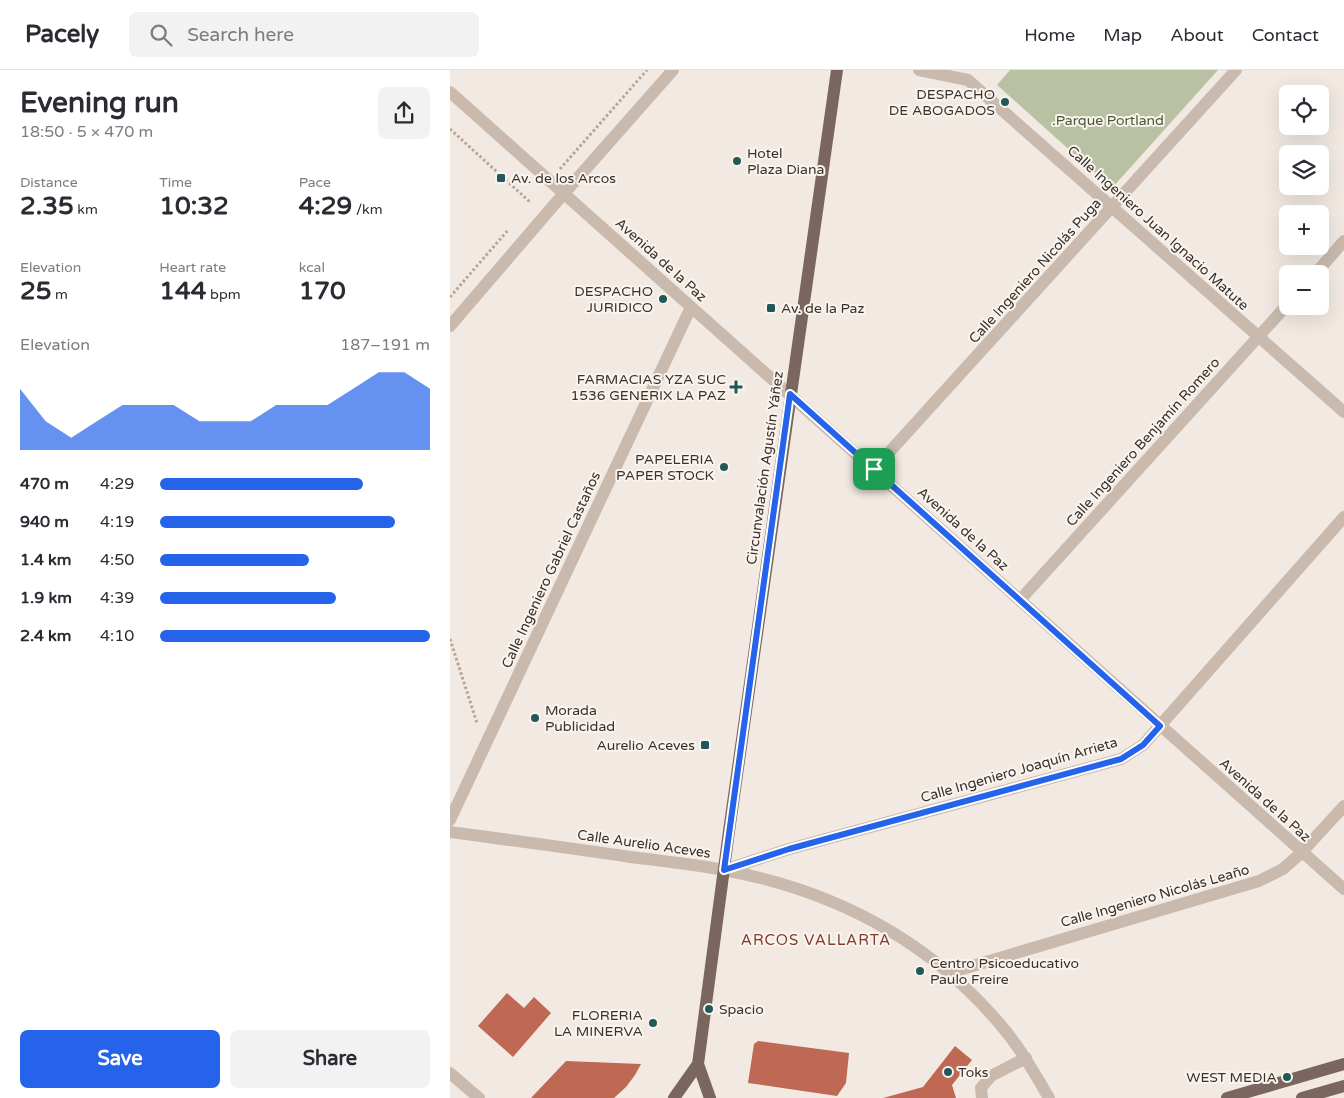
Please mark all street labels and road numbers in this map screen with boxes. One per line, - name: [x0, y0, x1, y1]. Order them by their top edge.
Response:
- street label: Calle Ingeniero Juan Ignacio Matute: [1064, 142, 1252, 314]
- street label: Calle Ingeniero Nicolás Puga: [965, 195, 1105, 347]
- street label: Avenida de la Paz: [612, 215, 710, 305]
- street label: Calle Ingeniero Benjamín Romero: [1063, 354, 1223, 530]
- street label: Circunvalación Agustín Yáñez: [743, 370, 787, 566]
- street label: Calle Ingeniero Gabriel Castaños: [498, 469, 604, 671]
- street label: Avenida de la Paz: [914, 484, 1012, 574]
- street label: Calle Ingeniero Joaquín Arrieta: [919, 734, 1119, 806]
- street label: Avenida de la Paz: [1216, 755, 1314, 845]
- street label: Calle Aurelio Aceves: [576, 826, 712, 862]
- street label: Calle Ingeniero Nicolás Leaño: [1059, 861, 1251, 931]

